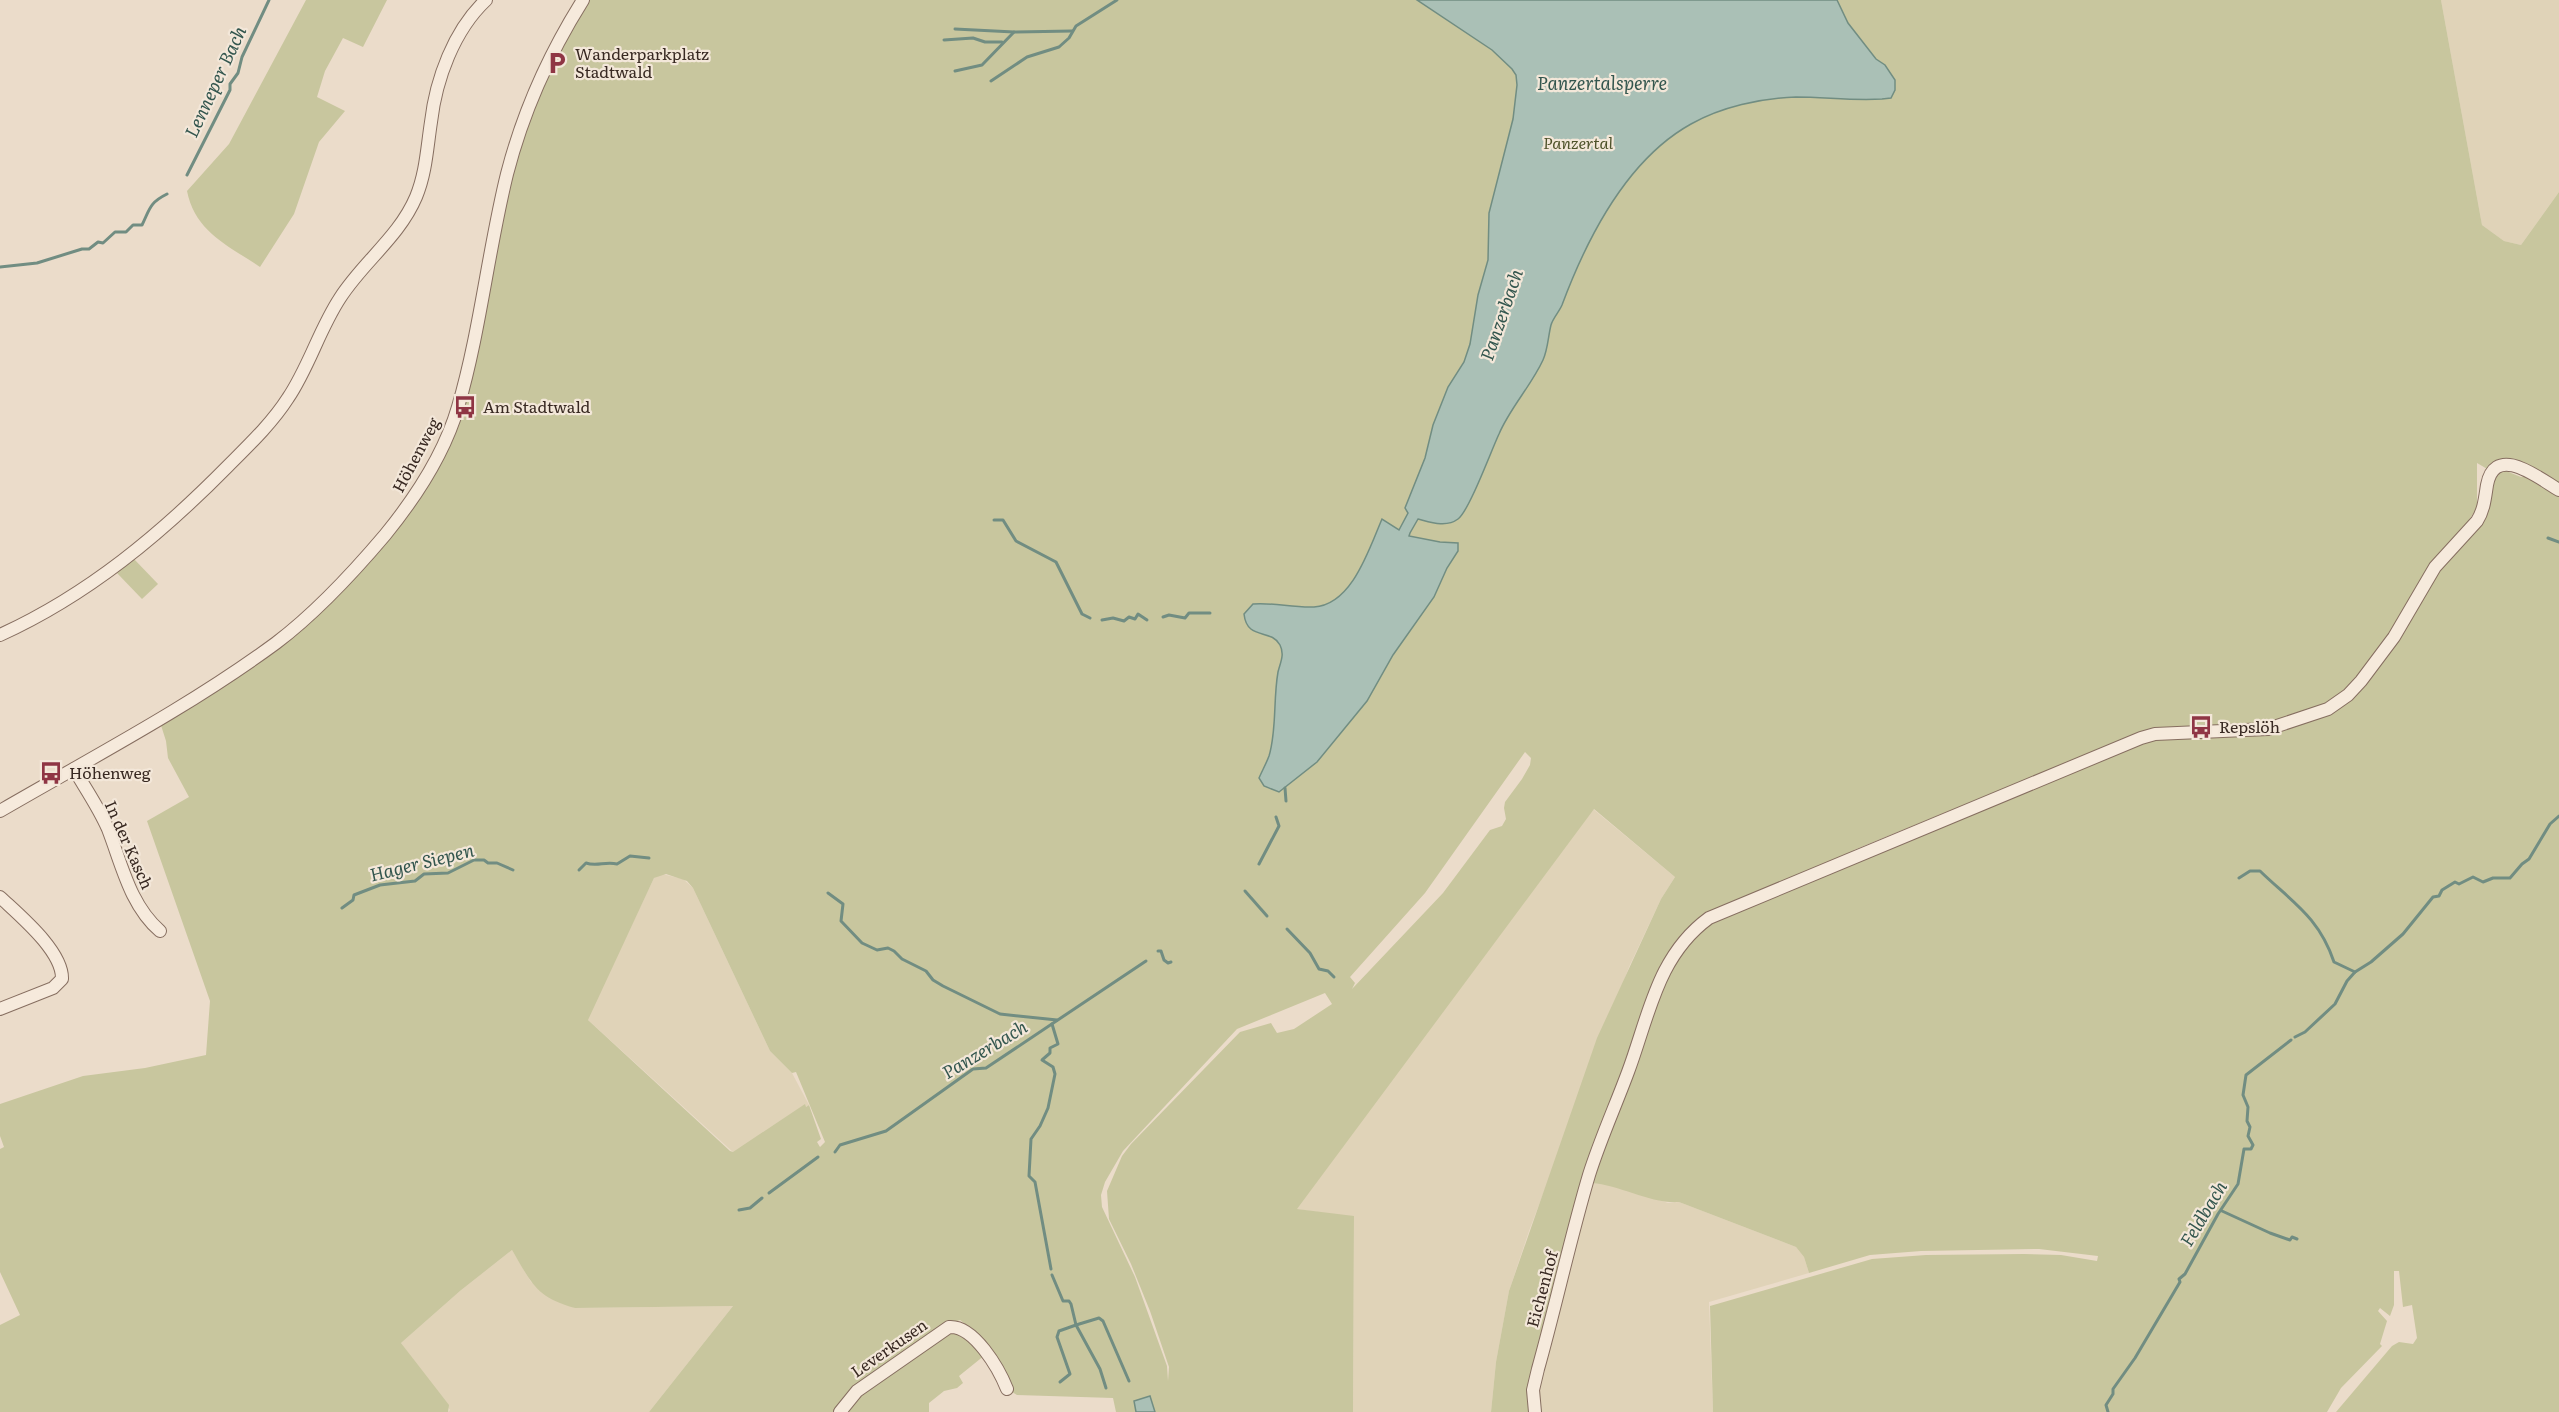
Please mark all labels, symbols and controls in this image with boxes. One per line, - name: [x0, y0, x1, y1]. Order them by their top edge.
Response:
- water label: Lenneper Bach: [177, 21, 252, 141]
- place label: Wanderparkplatz Stadtwald: [575, 41, 709, 83]
- parking icon: Wanderparkplatz Stadtwald: [544, 50, 570, 76]
- water label: Panzertalsperre: [1537, 69, 1667, 96]
- park label: Panzertal: [1543, 130, 1613, 154]
- water label: Panzerbach: [1472, 265, 1529, 364]
- bus stop icon: Am Stadtwald: [452, 394, 478, 420]
- place label: Am Stadtwald: [483, 394, 591, 418]
- street label: Höhenweg: [385, 413, 445, 496]
- bus stop icon: Repslöh: [2188, 714, 2214, 740]
- place label: Repslöh: [2219, 714, 2280, 738]
- bus stop icon: Höhenweg: [38, 760, 64, 786]
- place label: Höhenweg: [69, 760, 151, 784]
- street label: In der Kasch: [100, 796, 160, 893]
- water label: Hager Siepen: [367, 836, 477, 888]
- water label: Panzerbach: [936, 1012, 1032, 1085]
- water label: Feldbach: [2173, 1175, 2233, 1251]
- street label: Eichenhof: [1519, 1246, 1563, 1330]
- street label: Leverkusen: [845, 1312, 932, 1382]

